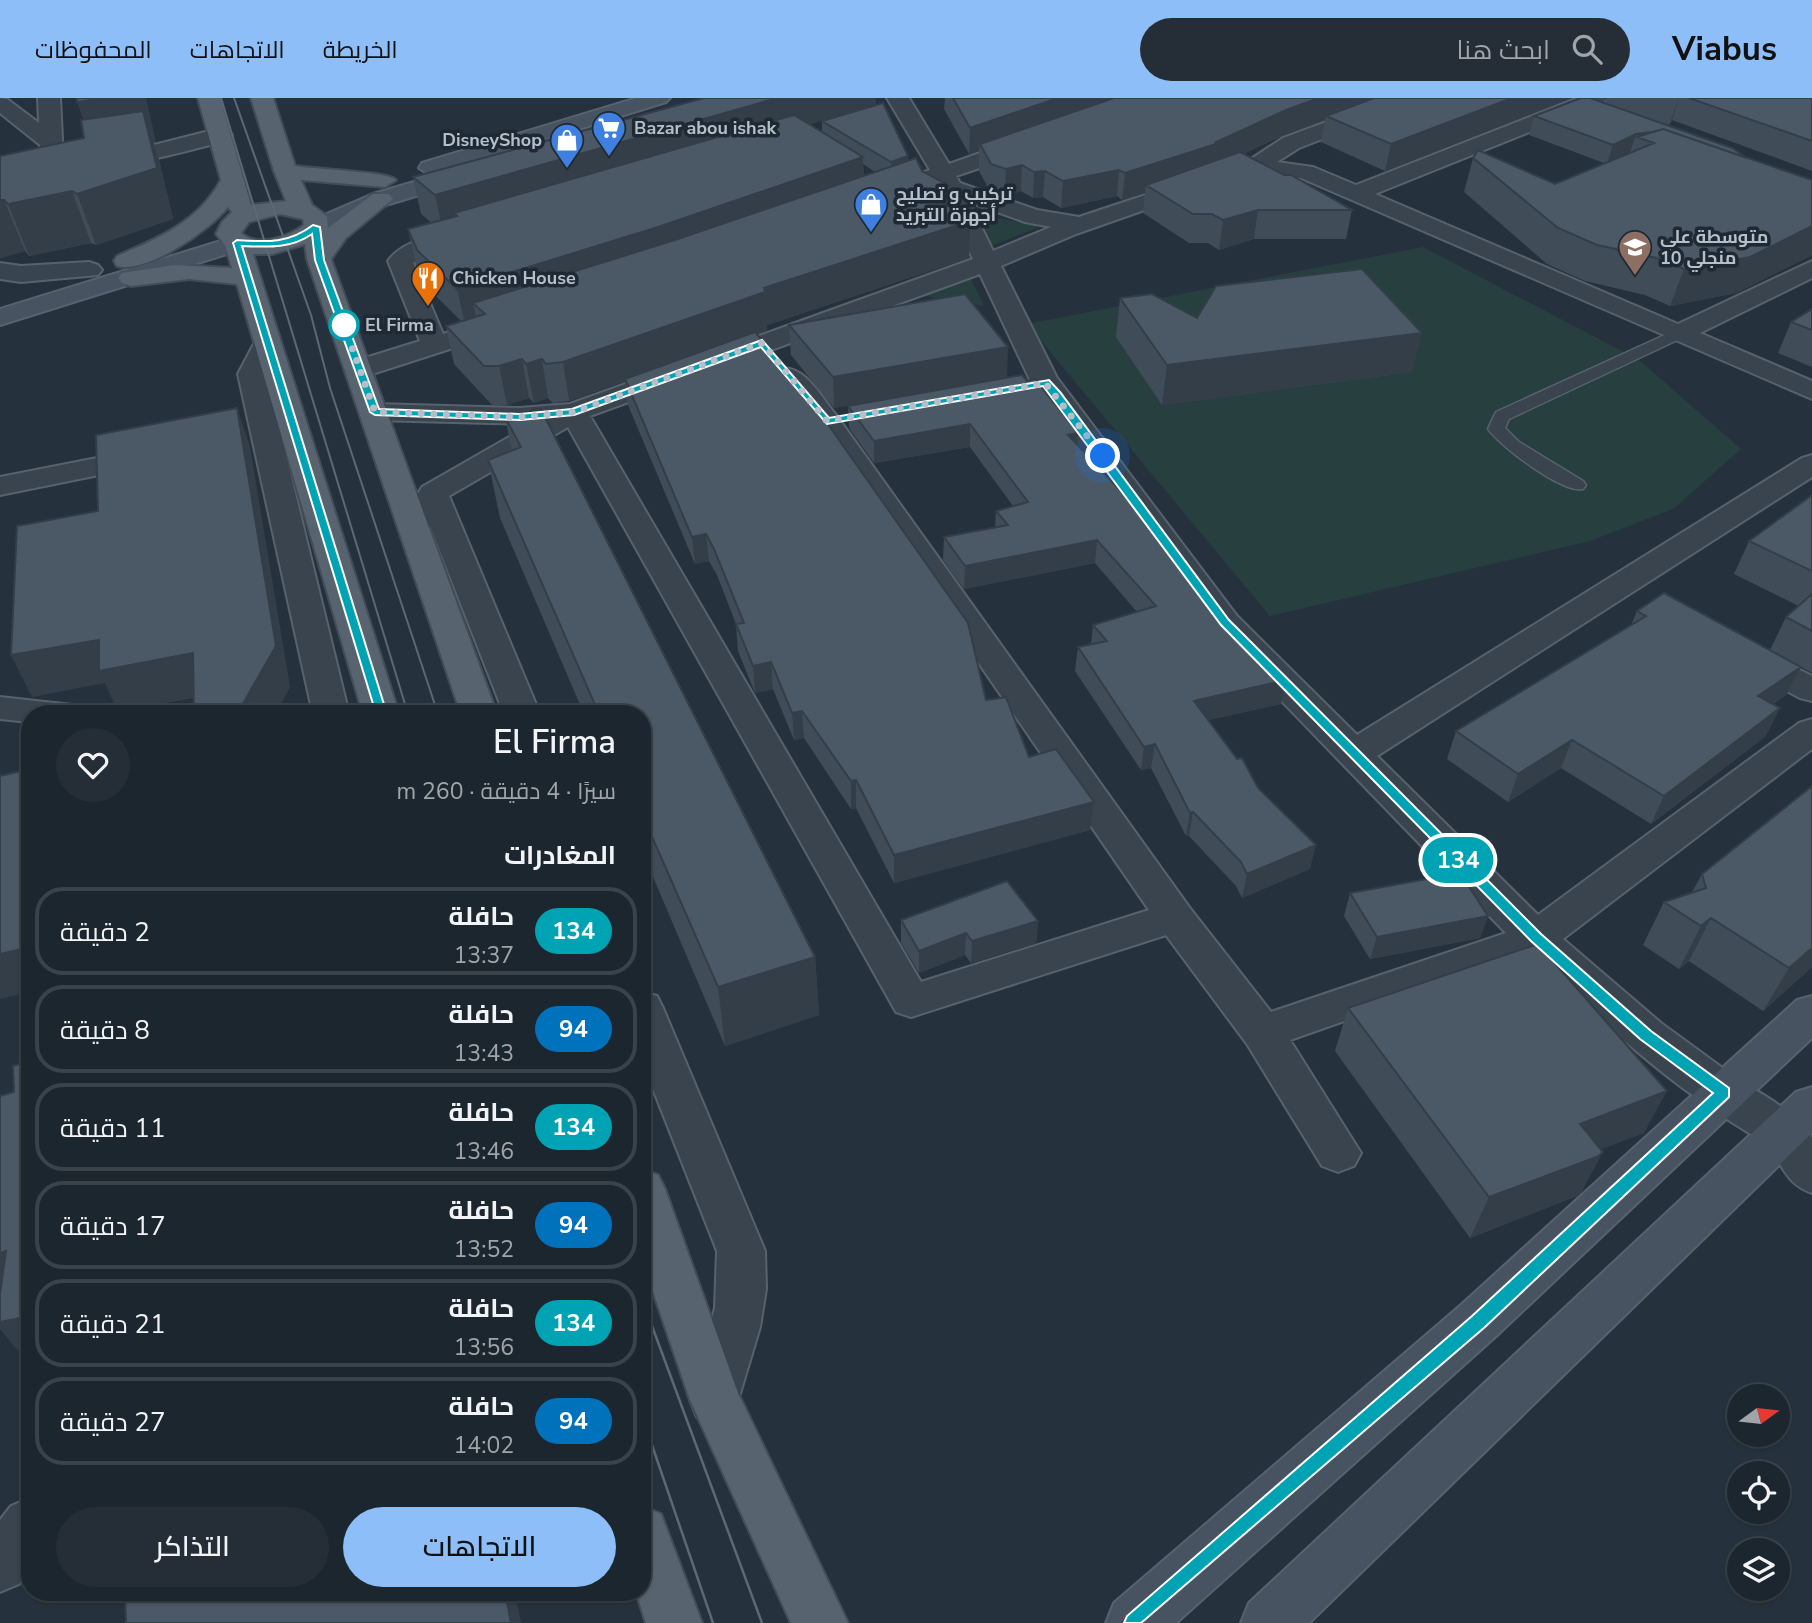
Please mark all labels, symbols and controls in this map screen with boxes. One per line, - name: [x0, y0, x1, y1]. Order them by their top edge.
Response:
- search box: [1140, 18, 1630, 81]
- text: Viabus: [1672, 27, 1777, 72]
- icon: search: [1568, 30, 1606, 68]
- text: ابحث هنا: [1456, 33, 1550, 68]
- text: المحفوظات: [35, 34, 152, 66]
- text: الاتجاهات: [190, 34, 285, 66]
- text: الخريطة: [323, 34, 398, 66]
- supermarket icon: Bazar abou ishak: [590, 109, 628, 158]
- place label: Bazar abou ishak: [634, 116, 776, 140]
- shop icon: DisneyShop: [548, 121, 586, 170]
- place label: DisneyShop: [442, 128, 542, 152]
- place label: تركيب و تصليح أجهزة التبريد: [896, 182, 1013, 227]
- shop icon: تركيب و تصليح أجهزة التبريد: [852, 185, 890, 234]
- place label: متوسطة علي منجلي 10: [1660, 225, 1768, 273]
- school or university icon: متوسطة علي منجلي 10: [1616, 228, 1654, 277]
- restaurant icon: Chicken House: [409, 259, 447, 308]
- place label: Chicken House: [452, 266, 576, 290]
- marker: El Firma: [329, 310, 359, 340]
- place label: El Firma: [365, 313, 434, 337]
- your location: [1085, 438, 1120, 473]
- text: El Firma: [493, 720, 616, 765]
- button: heart: [56, 728, 130, 802]
- text: سيرًا · 4 دقيقة · 260 m: [396, 776, 616, 807]
- line badge: 134: [1418, 837, 1498, 883]
- text: المغادرات: [504, 838, 616, 873]
- text: 134: [1436, 844, 1480, 876]
- text: حافلة: [449, 899, 514, 934]
- text: 2 دقيقة: [60, 915, 150, 950]
- text: 134: [552, 915, 595, 947]
- text: 13:37: [454, 940, 514, 971]
- text: حافلة: [449, 997, 514, 1032]
- text: 8 دقيقة: [60, 1013, 150, 1048]
- text: 94: [559, 1013, 588, 1045]
- text: 13:43: [454, 1038, 514, 1069]
- text: حافلة: [449, 1095, 514, 1130]
- text: 11 دقيقة: [60, 1111, 166, 1146]
- text: 134: [552, 1111, 595, 1143]
- text: 13:46: [454, 1136, 514, 1167]
- text: حافلة: [449, 1193, 514, 1228]
- text: 17 دقيقة: [60, 1209, 166, 1244]
- text: 94: [559, 1209, 588, 1241]
- text: 13:52: [454, 1234, 514, 1265]
- text: حافلة: [449, 1291, 514, 1326]
- text: 21 دقيقة: [60, 1307, 166, 1342]
- text: 134: [552, 1307, 595, 1339]
- text: 13:56: [454, 1332, 514, 1363]
- north arrow: [1727, 1384, 1790, 1447]
- map controls: [1727, 1384, 1790, 1601]
- text: حافلة: [449, 1389, 514, 1424]
- text: 27 دقيقة: [60, 1405, 166, 1440]
- text: 94: [559, 1405, 588, 1437]
- text: 14:02: [454, 1430, 514, 1461]
- button: locate: [1727, 1461, 1790, 1524]
- button: التذاكر: [56, 1507, 329, 1587]
- button: الاتجاهات: [343, 1507, 616, 1587]
- button: layers: [1727, 1538, 1790, 1601]

